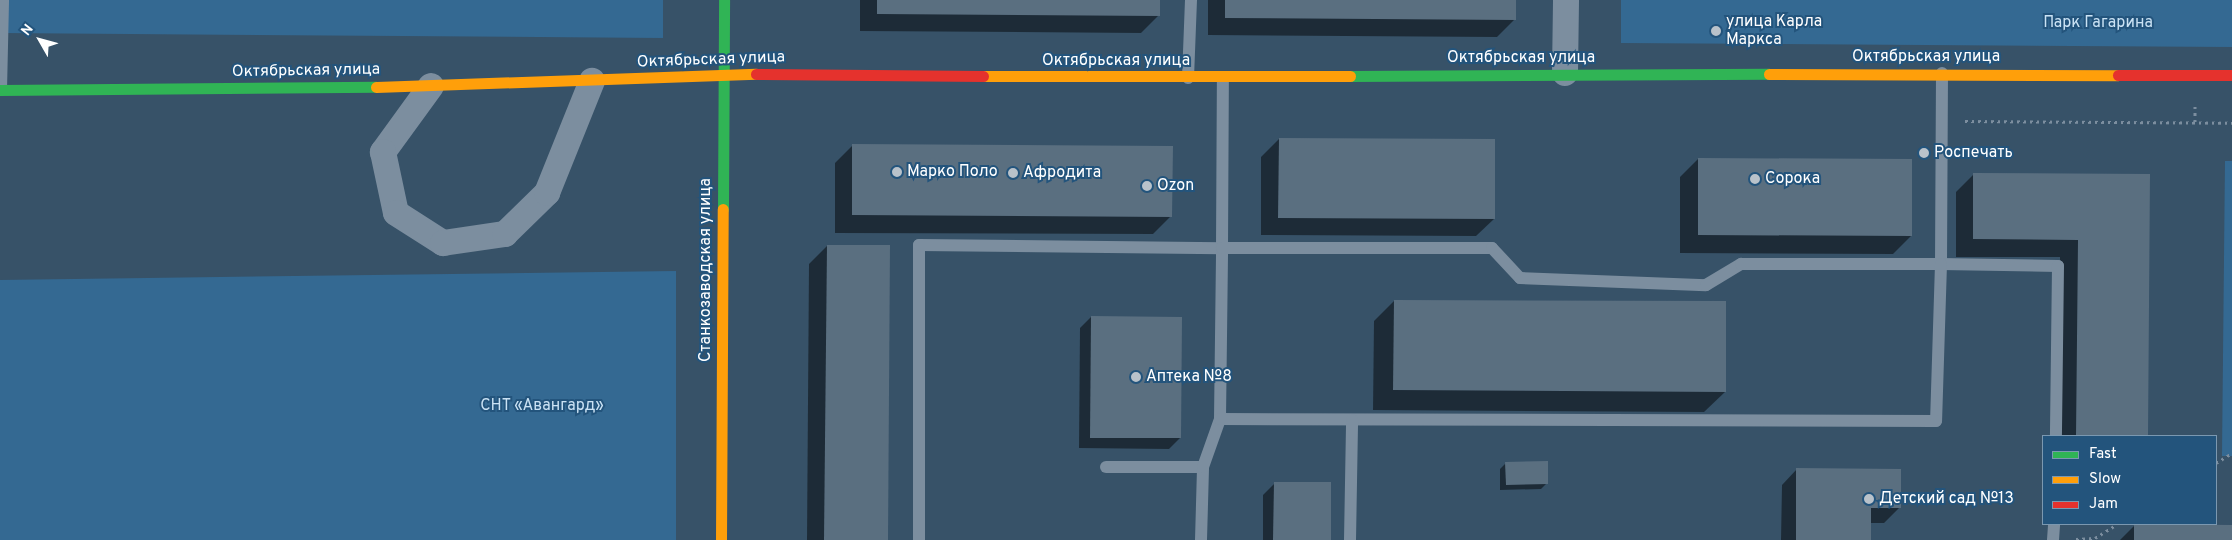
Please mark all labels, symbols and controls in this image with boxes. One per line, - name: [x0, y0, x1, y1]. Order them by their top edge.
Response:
- place label: улица Карла Маркса: [1726, 12, 1822, 50]
- park label: Парк Гагарина: [2043, 13, 2153, 33]
- north arrow: [15, 15, 65, 65]
- text: N: [18, 21, 38, 40]
- marker: улица Карла Маркса: [1710, 25, 1722, 37]
- street label: Октябрьская улица: [1852, 47, 2000, 67]
- street label: Октябрьская улица: [637, 48, 785, 72]
- street label: Октябрьская улица: [1447, 48, 1595, 68]
- street label: Октябрьская улица: [1042, 51, 1190, 71]
- street label: Октябрьская улица: [232, 60, 380, 82]
- place label: Роспечать: [1934, 143, 2013, 163]
- marker: Роспечать: [1918, 147, 1930, 159]
- place label: Марко Поло: [907, 162, 998, 182]
- place label: Афродита: [1023, 163, 1101, 183]
- marker: Марко Поло: [891, 166, 903, 178]
- marker: Афродита: [1007, 167, 1019, 179]
- place label: Сорока: [1765, 169, 1820, 189]
- marker: Сорока: [1749, 173, 1761, 185]
- place label: Ozon: [1157, 176, 1194, 196]
- street label: Станкозаводская улица: [696, 178, 716, 362]
- marker: Ozon: [1141, 180, 1153, 192]
- place label: Аптека №8: [1146, 367, 1232, 387]
- marker: Аптека №8: [1130, 371, 1142, 383]
- park label: СНТ «Авангард»: [480, 396, 604, 416]
- legend: [2042, 435, 2217, 525]
- text: Fast: [2089, 445, 2117, 464]
- text: Slow: [2089, 470, 2121, 489]
- place label: Детский сад №13: [1879, 489, 2014, 509]
- marker: Детский сад №13: [1863, 493, 1875, 505]
- text: Jam: [2089, 495, 2118, 514]

